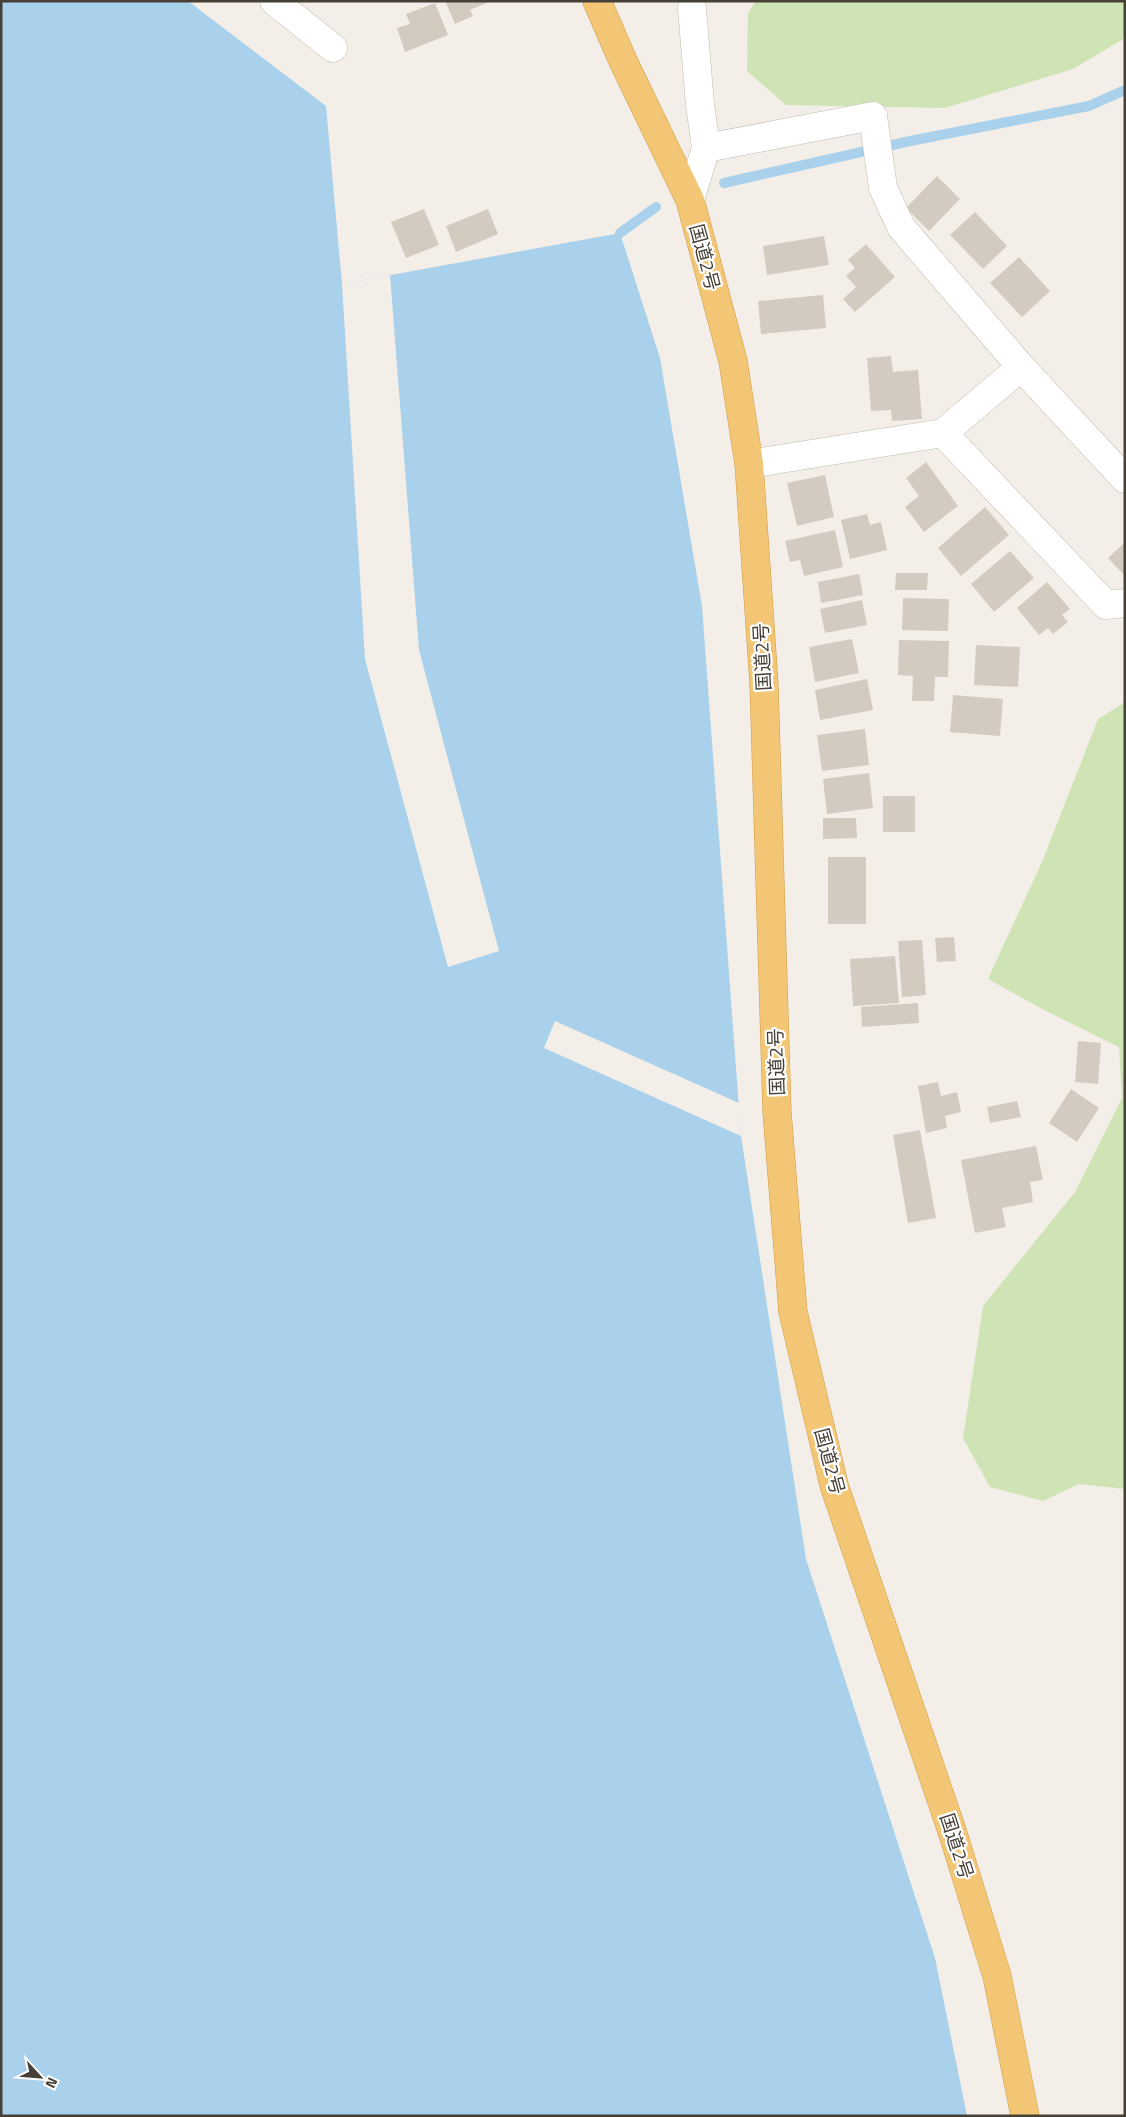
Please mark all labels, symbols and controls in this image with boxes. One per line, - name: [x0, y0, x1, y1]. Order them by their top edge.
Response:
- street label: 国道2号: [683, 220, 728, 293]
- street label: 国道2号: [745, 622, 778, 692]
- street label: 国道2号: [760, 1028, 791, 1096]
- street label: 国道2号: [808, 1424, 853, 1497]
- street label: 国道2号: [933, 1809, 982, 1882]
- north arrow: [15, 2052, 65, 2102]
- text: N: [41, 2074, 64, 2092]

